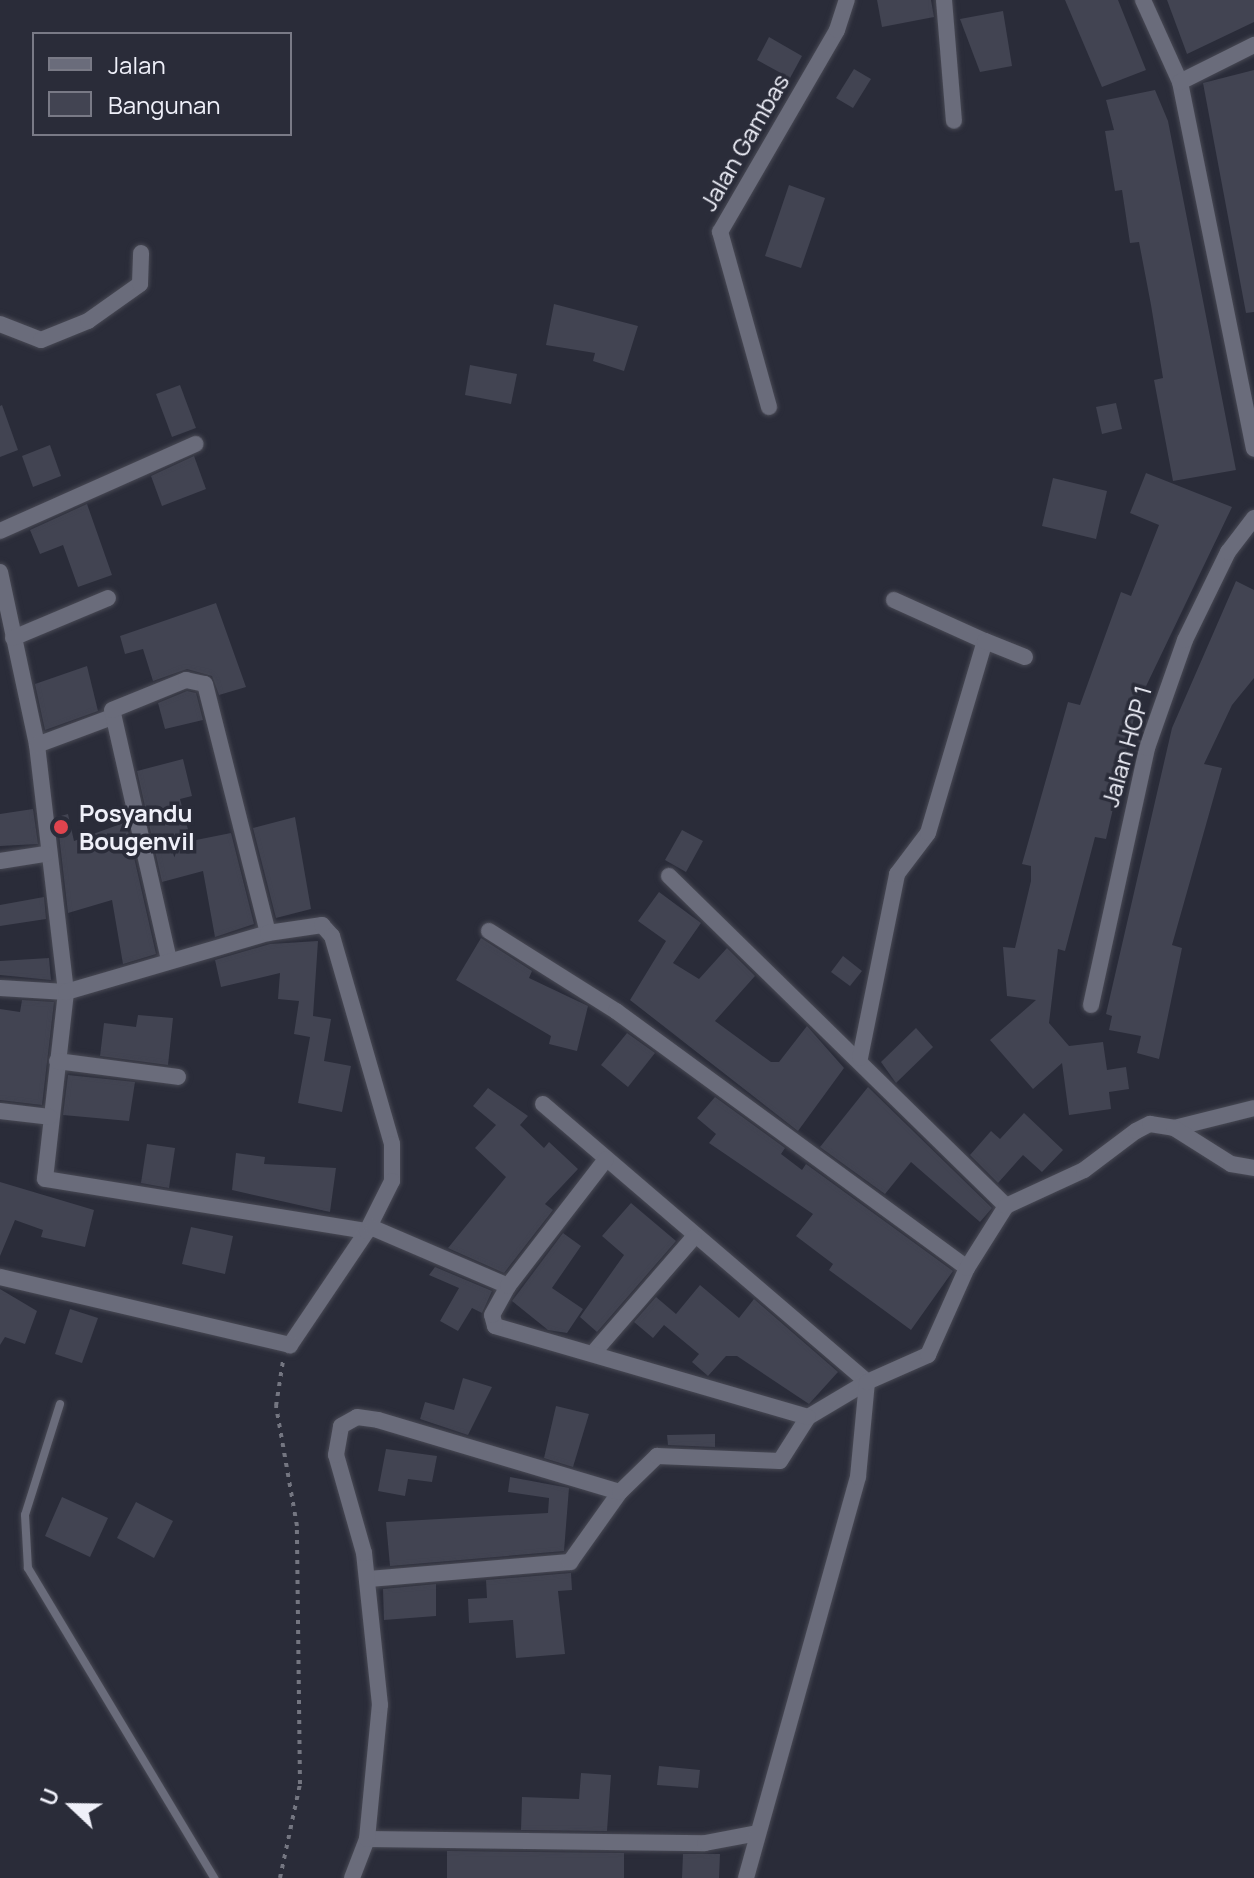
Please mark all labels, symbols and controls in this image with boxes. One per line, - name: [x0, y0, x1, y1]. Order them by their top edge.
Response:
- legend: [32, 32, 292, 136]
- text: Jalan: [108, 48, 166, 81]
- street label: Jalan Gambas: [693, 68, 795, 216]
- text: Bangunan: [108, 88, 221, 121]
- street label: Jalan HOP 1: [1095, 682, 1157, 810]
- place label: Posyandu Bougenvil: [79, 799, 195, 855]
- marker: Posyandu Bougenvil: [50, 816, 72, 838]
- north arrow: [32, 1766, 112, 1846]
- text: U: [33, 1784, 67, 1810]

